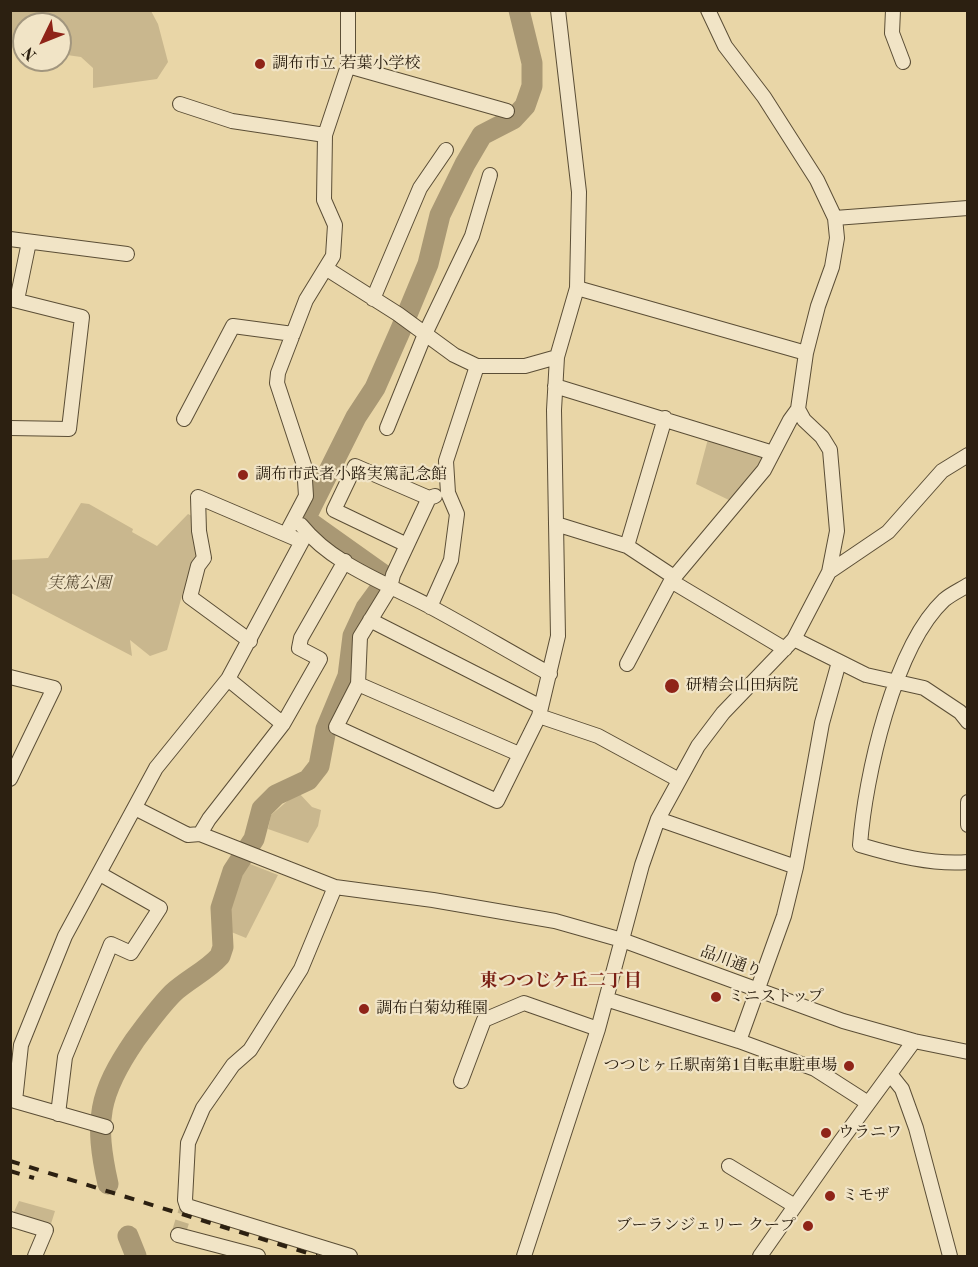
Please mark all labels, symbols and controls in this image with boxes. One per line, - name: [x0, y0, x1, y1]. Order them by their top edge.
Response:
- north arrow: [12, 12, 72, 72]
- text: N: [20, 43, 40, 63]
- place label: 調布市立 若葉小学校: [272, 54, 420, 74]
- marker: 調布市立 若葉小学校: [253, 57, 267, 71]
- place label: 調布市武者小路実篤記念館: [255, 465, 447, 485]
- marker: 調布市武者小路実篤記念館: [236, 468, 250, 482]
- park label: 実篤公園: [47, 574, 111, 594]
- place label: 研精会山田病院: [686, 676, 798, 696]
- marker: 研精会山田病院: [663, 677, 681, 695]
- street label: 品川通り: [698, 942, 764, 982]
- district label: 東つつじケ丘二丁目: [480, 970, 642, 992]
- place label: ミニストップ: [728, 987, 824, 1007]
- marker: ミニストップ: [709, 990, 723, 1004]
- place label: 調布白菊幼稚園: [376, 999, 488, 1019]
- marker: 調布白菊幼稚園: [357, 1002, 371, 1016]
- place label: つつじヶ丘駅南第1自転車駐車場: [604, 1056, 837, 1076]
- marker: つつじヶ丘駅南第1自転車駐車場: [842, 1059, 856, 1073]
- place label: ウラニワ: [838, 1123, 902, 1143]
- marker: ウラニワ: [819, 1126, 833, 1140]
- place label: ミモザ: [842, 1186, 890, 1206]
- marker: ミモザ: [823, 1189, 837, 1203]
- place label: ブーランジェリー クープ: [616, 1216, 796, 1236]
- marker: ブーランジェリー クープ: [801, 1219, 815, 1233]

